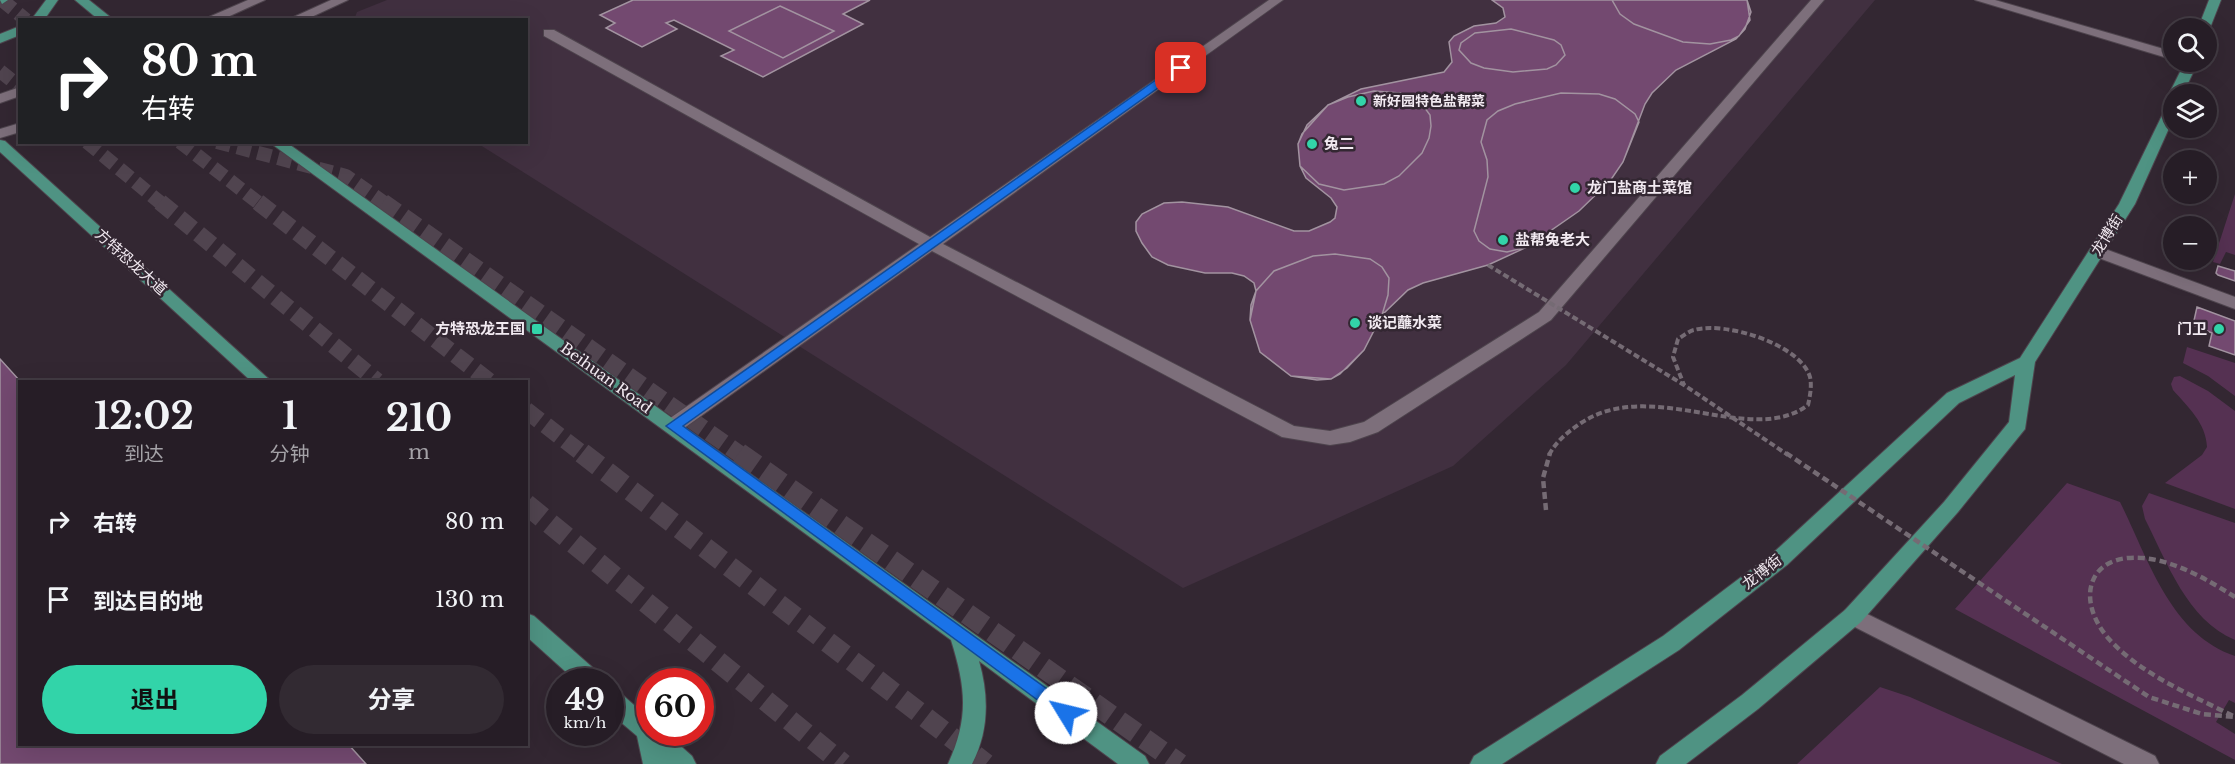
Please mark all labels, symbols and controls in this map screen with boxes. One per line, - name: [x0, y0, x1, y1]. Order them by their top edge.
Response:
- map controls: [2163, 18, 2217, 270]
- button: search: [2163, 18, 2217, 72]
- text: 80 m: [141, 35, 257, 87]
- icon: right: [42, 42, 120, 120]
- pin: [1155, 42, 1206, 93]
- icon: arrive: [1164, 51, 1197, 84]
- button: layers: [2163, 84, 2217, 138]
- text: 右转: [141, 92, 195, 125]
- place label: 新好园特色盐帮菜: [1373, 92, 1485, 110]
- marker: 新好园特色盐帮菜: [1354, 94, 1368, 108]
- place label: 兔二: [1324, 134, 1354, 153]
- marker: 兔二: [1305, 137, 1319, 151]
- button: +: [2163, 150, 2217, 204]
- place label: 龙门盐商土菜馆: [1587, 178, 1692, 197]
- marker: 龙门盐商土菜馆: [1568, 181, 1582, 195]
- street label: 龙博街: [2087, 211, 2127, 259]
- button: −: [2163, 216, 2217, 270]
- street label: 方特恐龙大道: [92, 224, 171, 299]
- place label: 盐帮兔老大: [1515, 230, 1590, 249]
- marker: 盐帮兔老大: [1496, 233, 1510, 247]
- place label: 谈记蘸水菜: [1367, 313, 1442, 332]
- marker: 谈记蘸水菜: [1348, 316, 1362, 330]
- place label: 方特恐龙王国: [435, 319, 525, 338]
- place label: 门卫: [2177, 319, 2207, 338]
- marker: 方特恐龙王国: [530, 322, 544, 336]
- marker: 门卫: [2212, 322, 2226, 336]
- street label: Beihuan Road: [557, 338, 656, 417]
- text: 12:02: [94, 394, 194, 439]
- text: 1: [282, 394, 298, 439]
- text: 210: [386, 396, 452, 441]
- text: m: [408, 440, 430, 464]
- text: 到达: [124, 442, 164, 466]
- text: 分钟: [270, 442, 310, 466]
- icon: right: [42, 505, 75, 538]
- text: 80 m: [445, 508, 504, 535]
- text: 右转: [93, 510, 137, 537]
- street label: 龙博街: [1738, 550, 1785, 593]
- icon: arrive: [42, 583, 75, 616]
- text: 130 m: [435, 586, 504, 613]
- text: 到达目的地: [93, 588, 203, 615]
- button: 退出: [42, 665, 267, 734]
- button: 分享: [279, 665, 504, 734]
- speed limit sign: 60: [636, 668, 714, 746]
- text: 49: [565, 681, 605, 718]
- position arrow: [1034, 681, 1098, 745]
- text: km/h: [564, 713, 606, 732]

